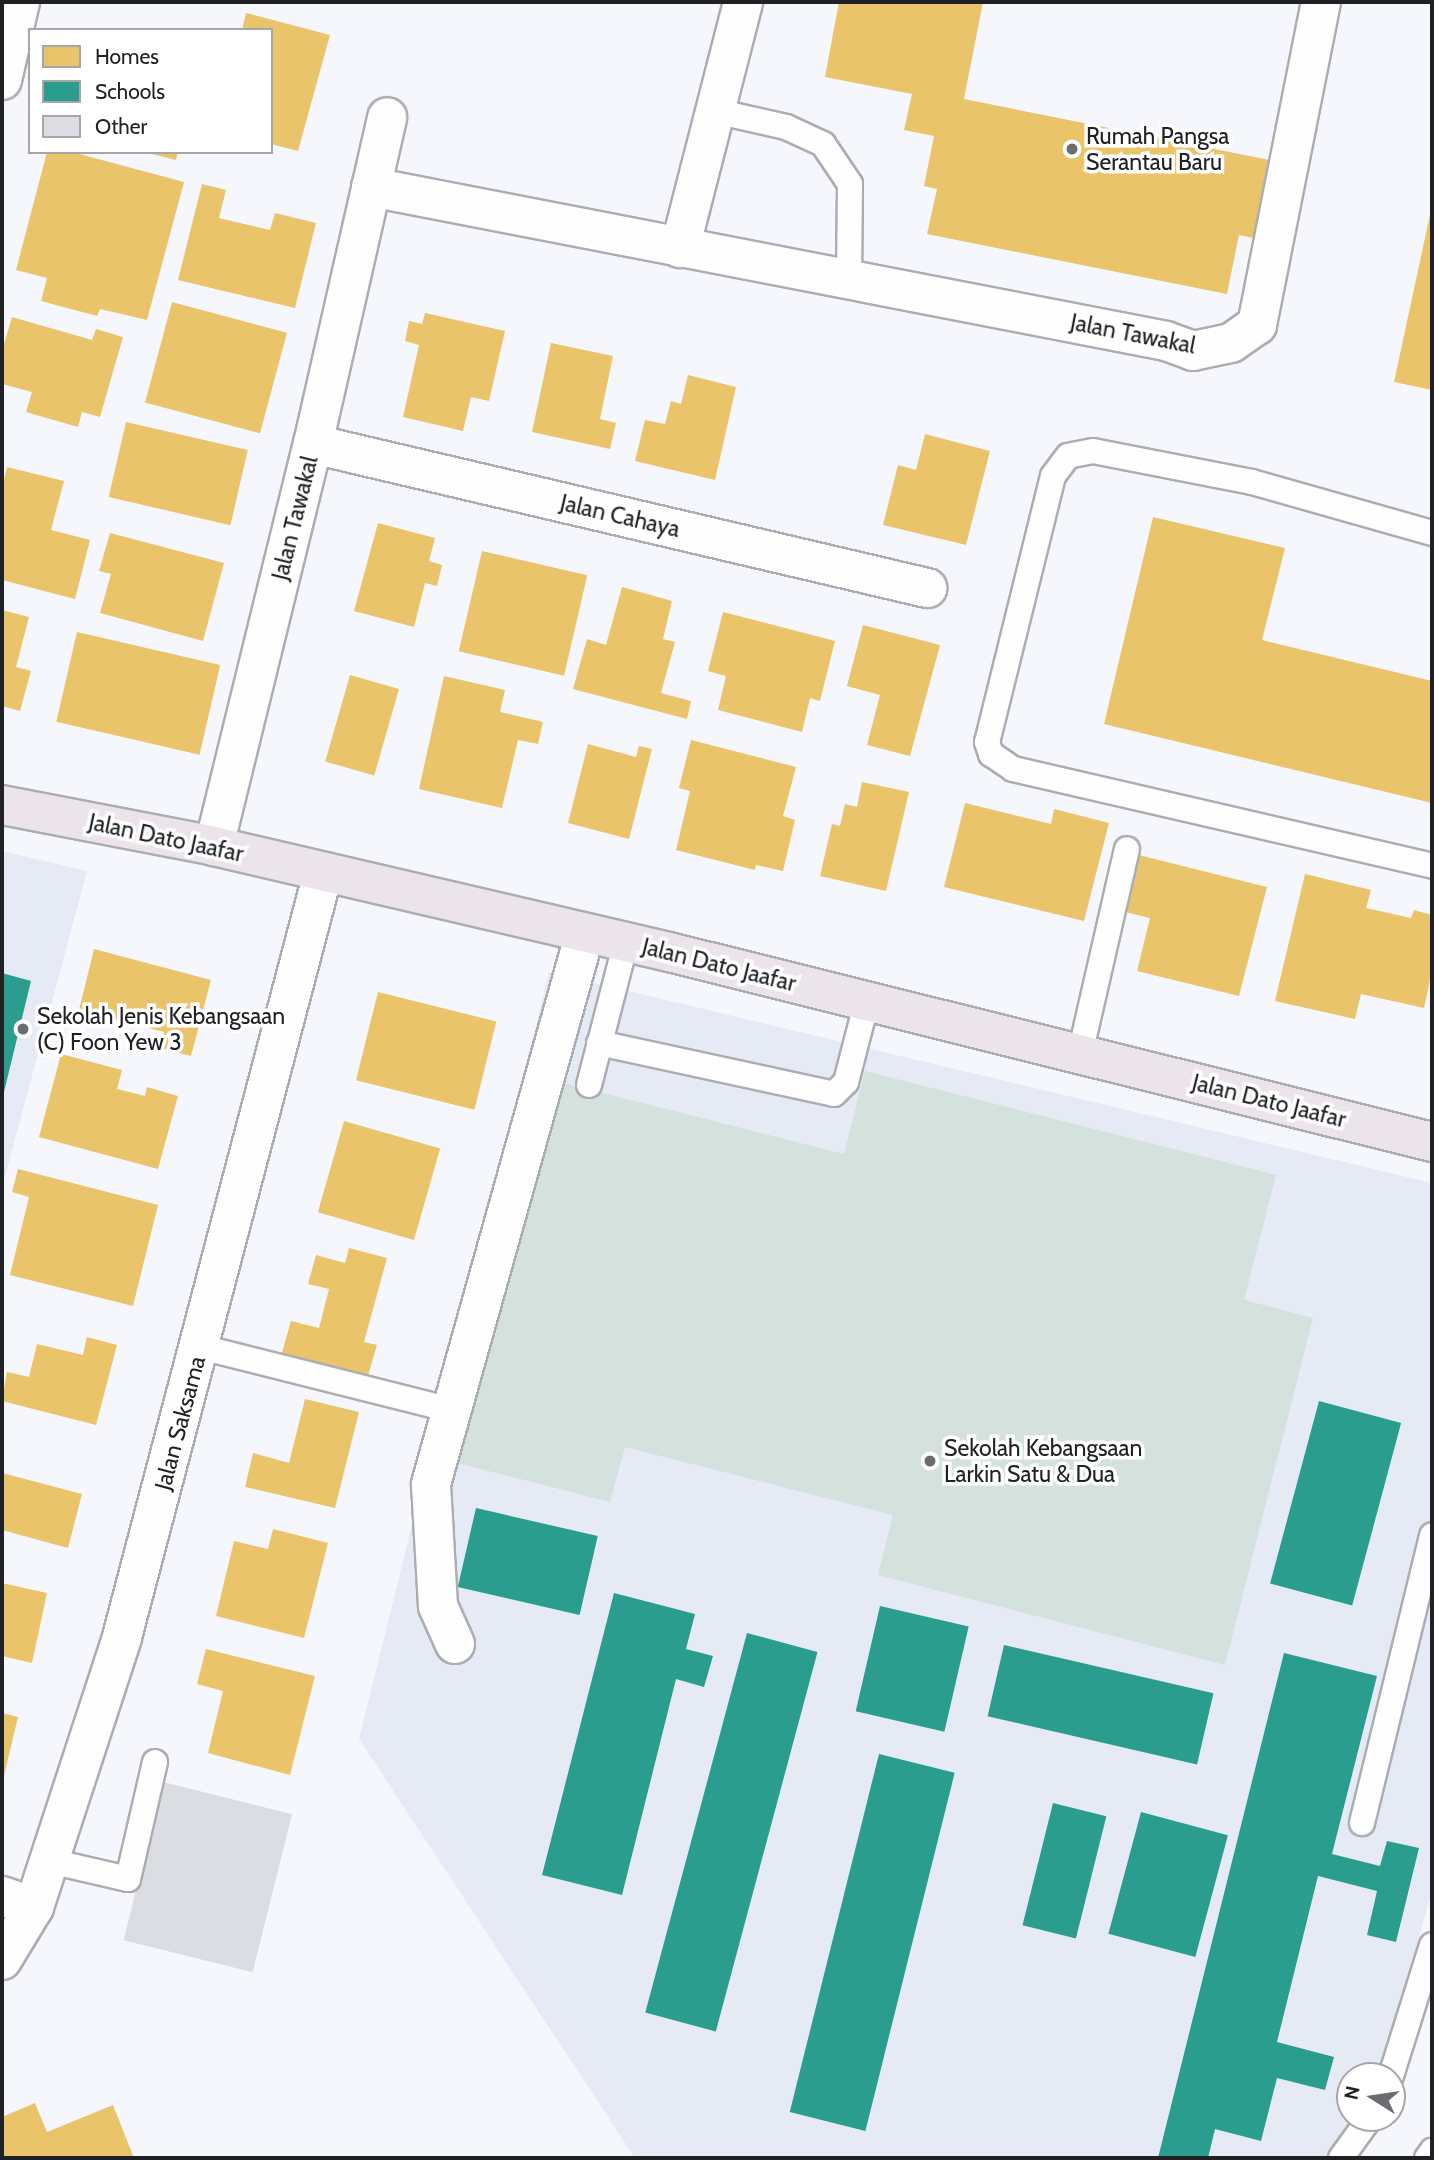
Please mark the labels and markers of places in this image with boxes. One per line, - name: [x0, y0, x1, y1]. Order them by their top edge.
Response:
- place label: Rumah Pangsa Serantau Baru: [1086, 122, 1229, 176]
- marker: Rumah Pangsa Serantau Baru: [1064, 141, 1080, 157]
- place label: Sekolah Jenis Kebangsaan (C) Foon Yew 3: [37, 1002, 285, 1056]
- marker: Sekolah Jenis Kebangsaan (C) Foon Yew 3: [15, 1021, 31, 1037]
- place label: Sekolah Kebangsaan Larkin Satu & Dua: [944, 1434, 1142, 1488]
- marker: Sekolah Kebangsaan Larkin Satu & Dua: [922, 1453, 938, 1469]

